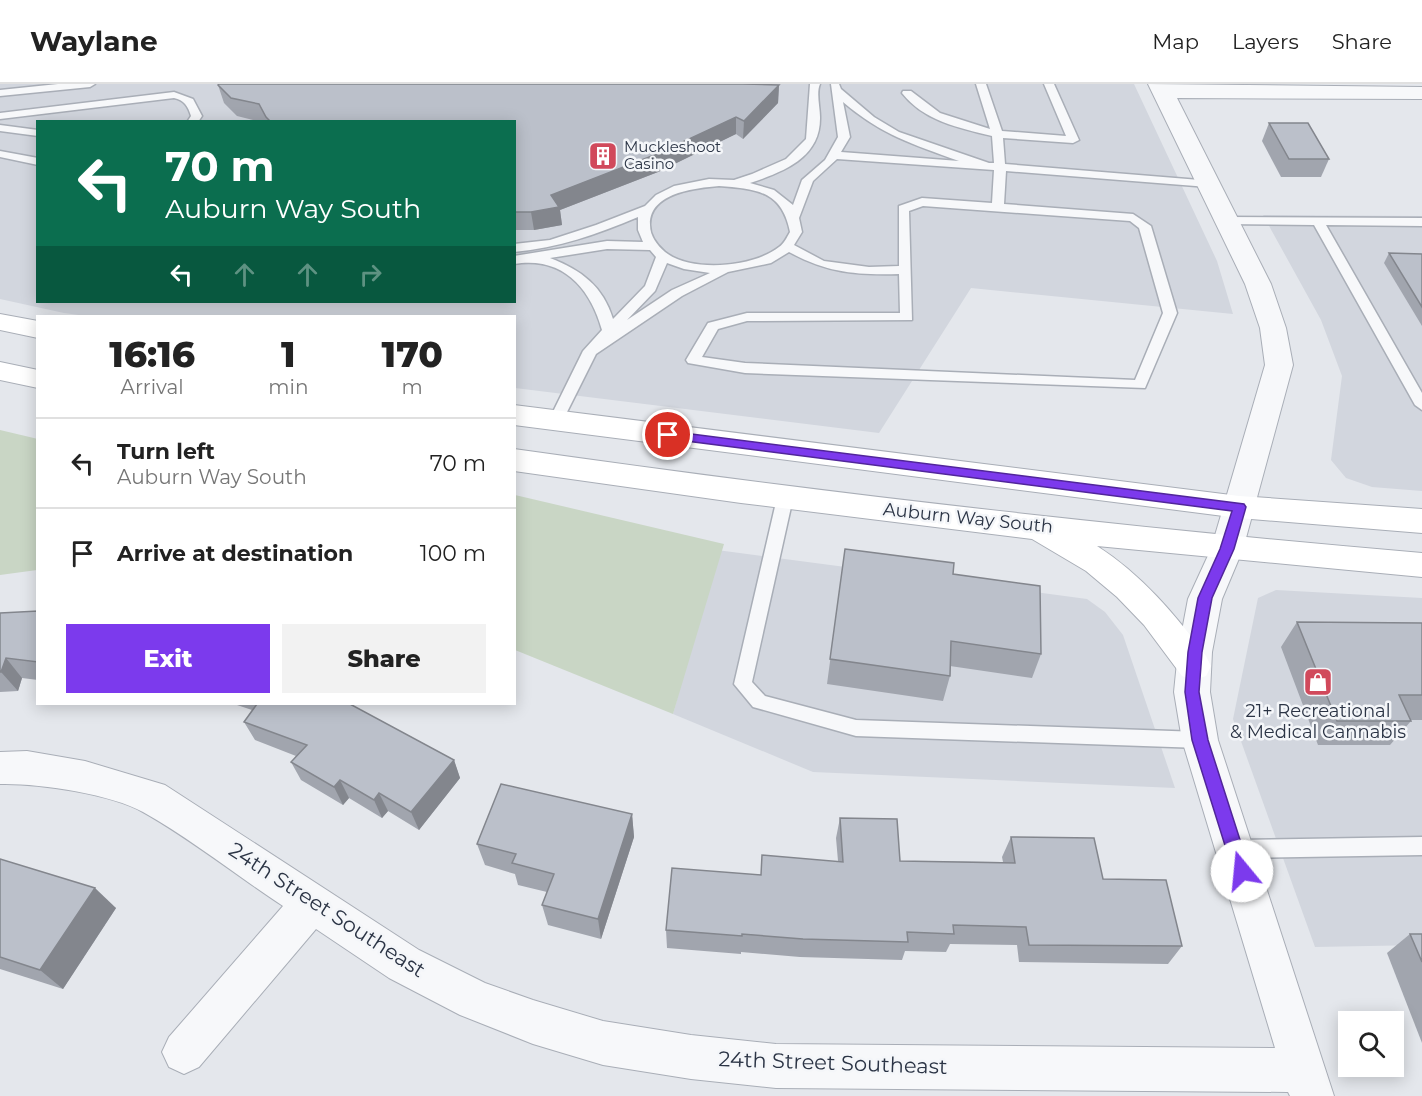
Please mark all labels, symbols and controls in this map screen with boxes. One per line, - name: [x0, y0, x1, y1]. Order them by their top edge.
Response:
- text: Waylane: [30, 24, 158, 58]
- text: Map: [1152, 29, 1199, 54]
- text: Layers: [1232, 29, 1299, 54]
- text: Share: [1332, 29, 1392, 54]
- place label: Muckleshoot Casino: [624, 137, 721, 173]
- text: 70 m: [165, 140, 275, 192]
- building icon: Muckleshoot Casino: [587, 140, 619, 172]
- icon: left: [66, 144, 144, 222]
- text: Auburn Way South: [165, 192, 421, 225]
- icon: left: [165, 258, 198, 291]
- icon: ahead: [228, 258, 261, 291]
- icon: ahead: [291, 258, 324, 291]
- icon: right: [354, 258, 387, 291]
- text: 16:16: [109, 332, 195, 376]
- text: 1: [281, 332, 296, 376]
- text: 170: [382, 332, 443, 376]
- text: Arrival: [121, 375, 184, 399]
- text: min: [268, 375, 308, 399]
- text: m: [402, 375, 423, 399]
- pin: [642, 409, 693, 460]
- icon: arrive: [651, 418, 684, 451]
- text: Turn left: [117, 438, 215, 465]
- icon: left: [66, 447, 99, 480]
- text: 70 m: [430, 450, 486, 477]
- text: Auburn Way South: [117, 465, 307, 489]
- street label: Auburn Way South: [882, 498, 1054, 538]
- icon: arrive: [66, 537, 99, 570]
- text: Arrive at destination: [117, 540, 353, 567]
- text: 100 m: [420, 540, 486, 567]
- button: Exit: [66, 624, 270, 693]
- button: Share: [282, 624, 486, 693]
- shop icon: 21+ Recreational & Medical Cannabis: [1302, 666, 1334, 698]
- place label: 21+ Recreational & Medical Cannabis: [1230, 700, 1406, 743]
- street label: 24th Street Southeast: [224, 837, 430, 982]
- position arrow: [1210, 839, 1274, 903]
- map controls: [1338, 1011, 1404, 1077]
- button: search: [1338, 1011, 1404, 1077]
- street label: 24th Street Southeast: [718, 1046, 948, 1079]

